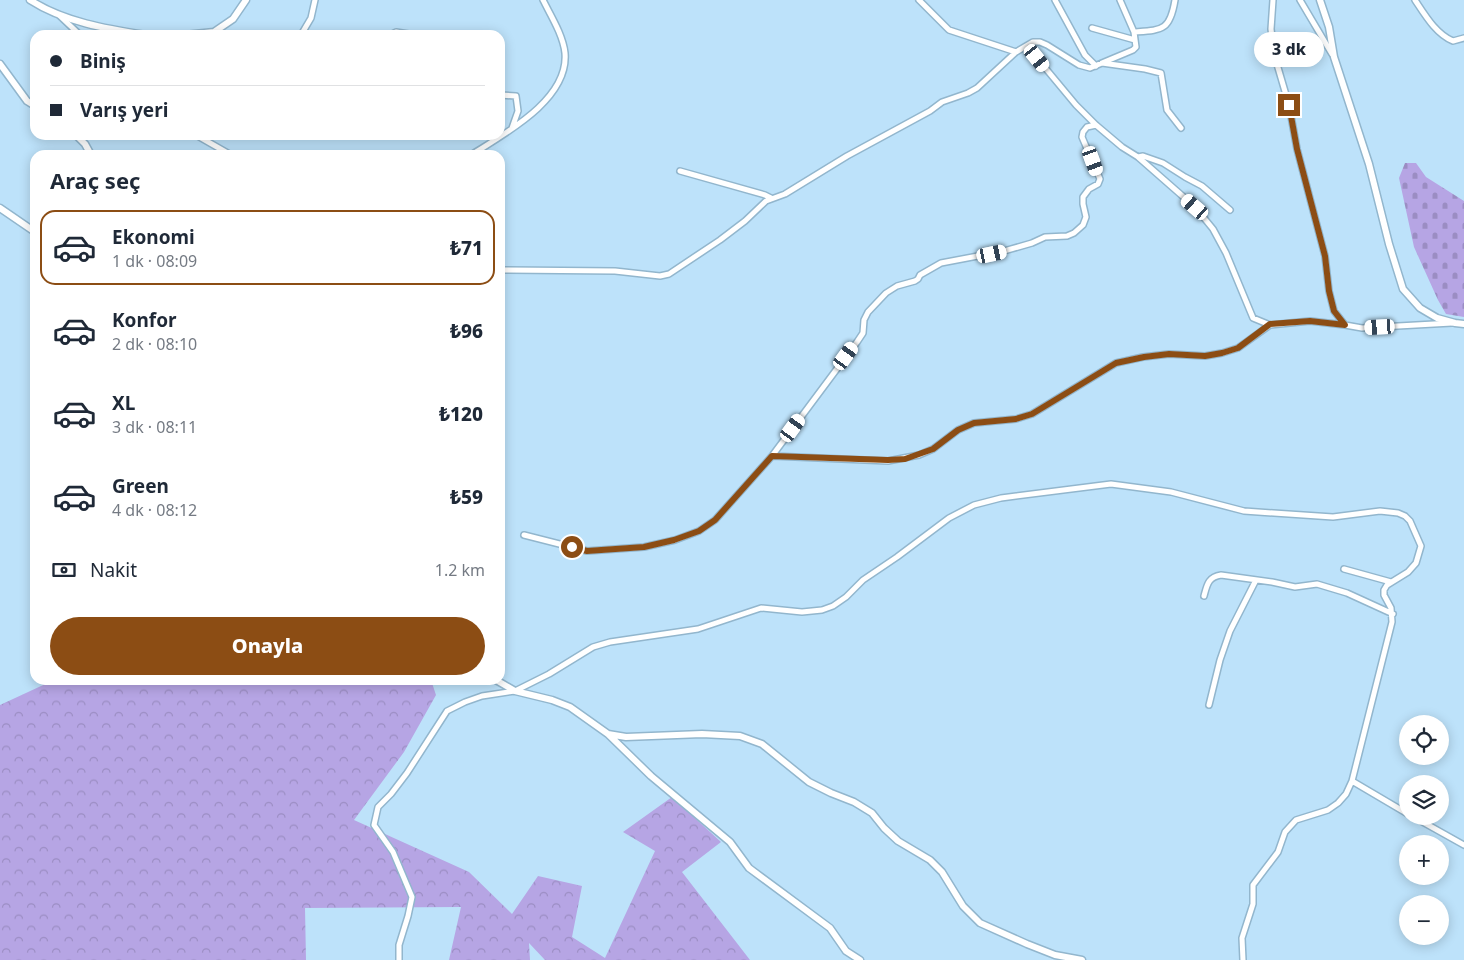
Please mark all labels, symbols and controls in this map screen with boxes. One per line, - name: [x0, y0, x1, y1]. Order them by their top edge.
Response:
- callout: 3 dk: [1254, 32, 1324, 68]
- text: 3 dk: [1272, 38, 1306, 60]
- car: [1021, 42, 1052, 74]
- text: Biniş: [80, 48, 126, 74]
- route end: [1278, 94, 1300, 116]
- text: Varış yeri: [80, 97, 168, 123]
- car: [1080, 144, 1105, 178]
- text: Araç seç: [50, 165, 140, 195]
- car: [1178, 191, 1211, 223]
- text: Ekonomi: [112, 224, 195, 250]
- icon: car: [52, 225, 97, 270]
- text: ₺71: [450, 235, 483, 261]
- car: [975, 244, 1008, 264]
- text: 1 dk · 08:09: [112, 250, 197, 272]
- text: Konfor: [112, 307, 177, 333]
- icon: car: [52, 308, 97, 353]
- text: ₺96: [450, 318, 483, 344]
- car: [1364, 319, 1395, 335]
- text: 2 dk · 08:10: [112, 333, 197, 355]
- car: [831, 339, 860, 373]
- text: XL: [112, 390, 135, 416]
- icon: car: [52, 391, 97, 436]
- text: ₺120: [439, 401, 483, 427]
- car: [778, 411, 807, 445]
- text: 3 dk · 08:11: [112, 416, 197, 438]
- text: Green: [112, 473, 169, 499]
- icon: car: [52, 474, 97, 519]
- text: ₺59: [450, 484, 483, 510]
- text: 4 dk · 08:12: [112, 499, 197, 521]
- route start: [561, 536, 583, 558]
- icon: cash: [50, 556, 78, 584]
- text: Nakit: [90, 557, 137, 583]
- text: 1.2 km: [435, 559, 485, 581]
- button: Onayla: [50, 617, 485, 675]
- map controls: [1399, 715, 1449, 945]
- button: locate: [1399, 715, 1449, 765]
- button: layers: [1399, 775, 1449, 825]
- button: +: [1399, 835, 1449, 885]
- button: −: [1399, 895, 1449, 945]

